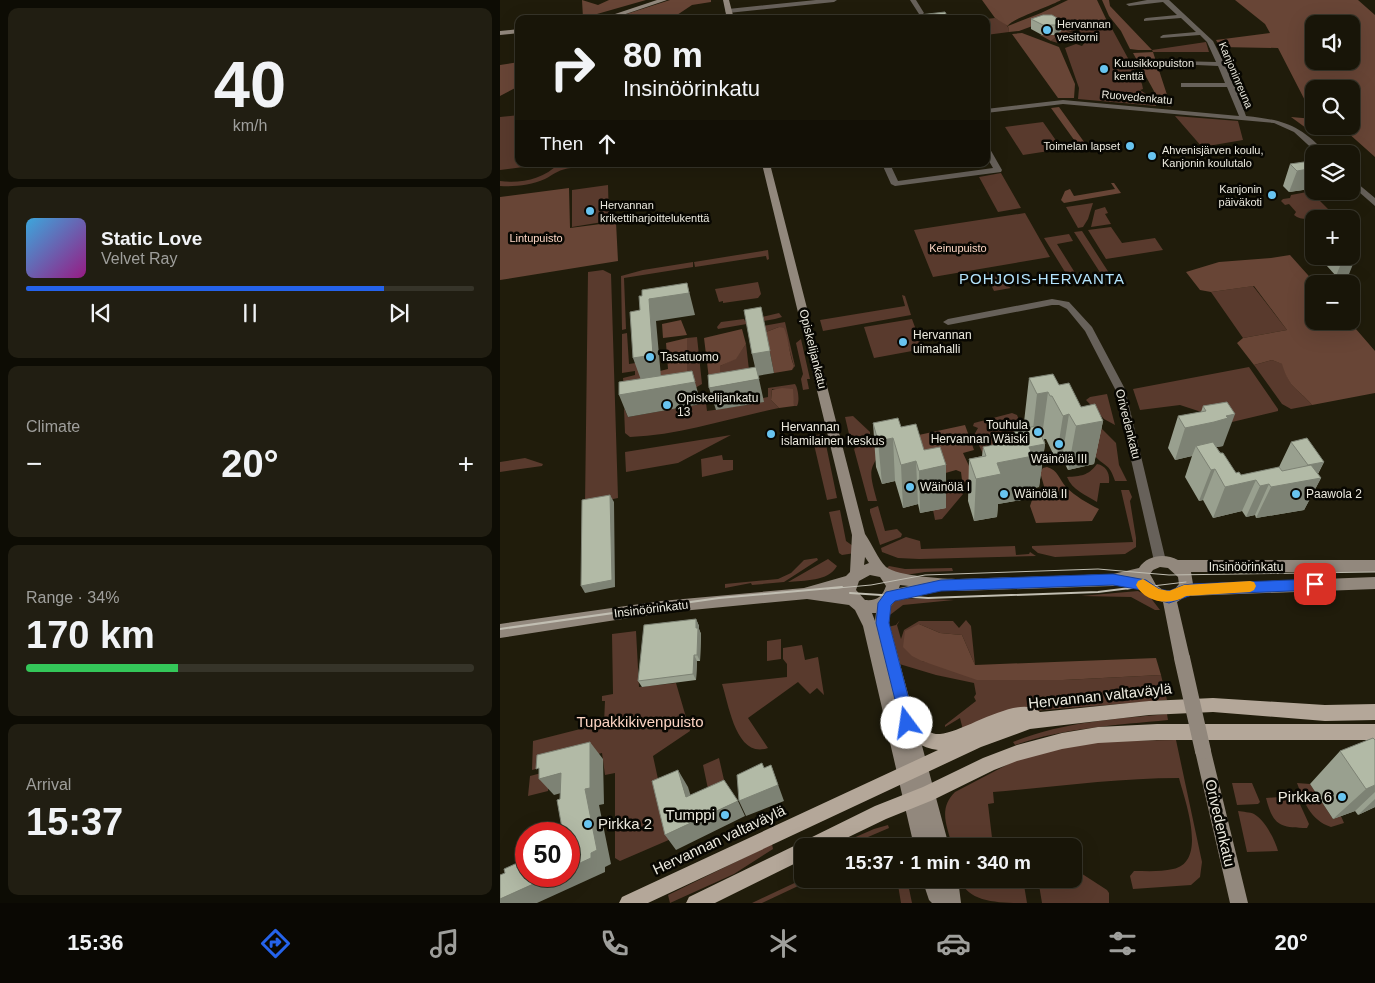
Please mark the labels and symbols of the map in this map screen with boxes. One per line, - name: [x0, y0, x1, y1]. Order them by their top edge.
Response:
- place label: Hervannan vesitorni: [1057, 18, 1111, 43]
- marker: Hervannan vesitorni: [1041, 24, 1053, 36]
- street label: Kanjoninreuna: [1217, 40, 1256, 111]
- place label: Kuusikkopuiston kenttä: [1114, 57, 1194, 82]
- marker: Kuusikkopuiston kenttä: [1098, 63, 1110, 75]
- street label: Ruovedenkatu: [1101, 88, 1173, 106]
- place label: Toimelan lapset: [1044, 140, 1120, 152]
- marker: Toimelan lapset: [1124, 140, 1136, 152]
- place label: Ahvenisjärven koulu, Kanjonin koulutalo: [1162, 144, 1264, 169]
- marker: Ahvenisjärven koulu, Kanjonin koulutalo: [1146, 150, 1158, 162]
- place label: Kanjonin päiväkoti: [1219, 183, 1262, 208]
- marker: Kanjonin päiväkoti: [1266, 189, 1278, 201]
- place label: Hervannan krikettiharjoittelukenttä: [600, 199, 710, 224]
- marker: Hervannan krikettiharjoittelukenttä: [584, 205, 596, 217]
- park label: Lintupuisto: [509, 232, 563, 244]
- park label: Keinupuisto: [929, 242, 987, 254]
- district label: POHJOIS-HERVANTA: [959, 270, 1125, 287]
- street label: Opiskelijankatu: [796, 308, 830, 390]
- place label: Hervannan uimahalli: [913, 328, 972, 356]
- marker: Hervannan uimahalli: [897, 336, 909, 348]
- place label: Tasatuomo: [660, 350, 719, 364]
- marker: Tasatuomo: [644, 351, 656, 363]
- street label: Orivedenkatu: [1113, 388, 1143, 460]
- place label: Opiskelijankatu 13: [677, 391, 758, 419]
- marker: Opiskelijankatu 13: [661, 399, 673, 411]
- place label: Touhula Hervannan Wäiski: [931, 418, 1028, 446]
- place label: Hervannan islamilainen keskus: [781, 420, 884, 448]
- marker: Touhula Hervannan Wäiski: [1032, 426, 1044, 438]
- marker: Hervannan islamilainen keskus: [765, 428, 777, 440]
- marker: Wäinölä III: [1053, 438, 1065, 450]
- place label: Wäinölä III: [1031, 452, 1087, 466]
- place label: Wäinölä I: [920, 480, 970, 494]
- marker: Wäinölä I: [904, 481, 916, 493]
- place label: Wäinölä II: [1014, 487, 1067, 501]
- place label: Paawola 2: [1306, 487, 1362, 501]
- marker: Wäinölä II: [998, 488, 1010, 500]
- marker: Paawola 2: [1290, 488, 1302, 500]
- street label: Insinöörinkatu: [1209, 560, 1283, 574]
- pin: [1294, 563, 1336, 605]
- street label: Insinöörinkatu: [613, 597, 689, 621]
- street label: Hervannan valtaväylä: [1027, 679, 1173, 711]
- position arrow: [880, 696, 932, 748]
- park label: Tupakkikivenpuisto: [576, 713, 704, 730]
- street label: Orivedenkatu: [1202, 778, 1239, 868]
- place label: Pirkka 6: [1278, 788, 1332, 805]
- marker: Pirkka 6: [1336, 791, 1348, 803]
- street label: Hervannan valtaväylä: [650, 801, 788, 878]
- place label: Tumppi: [666, 806, 715, 823]
- marker: Tumppi: [719, 809, 731, 821]
- place label: Pirkka 2: [598, 815, 652, 832]
- marker: Pirkka 2: [582, 818, 594, 830]
- speed limit sign: 50: [515, 822, 580, 887]

